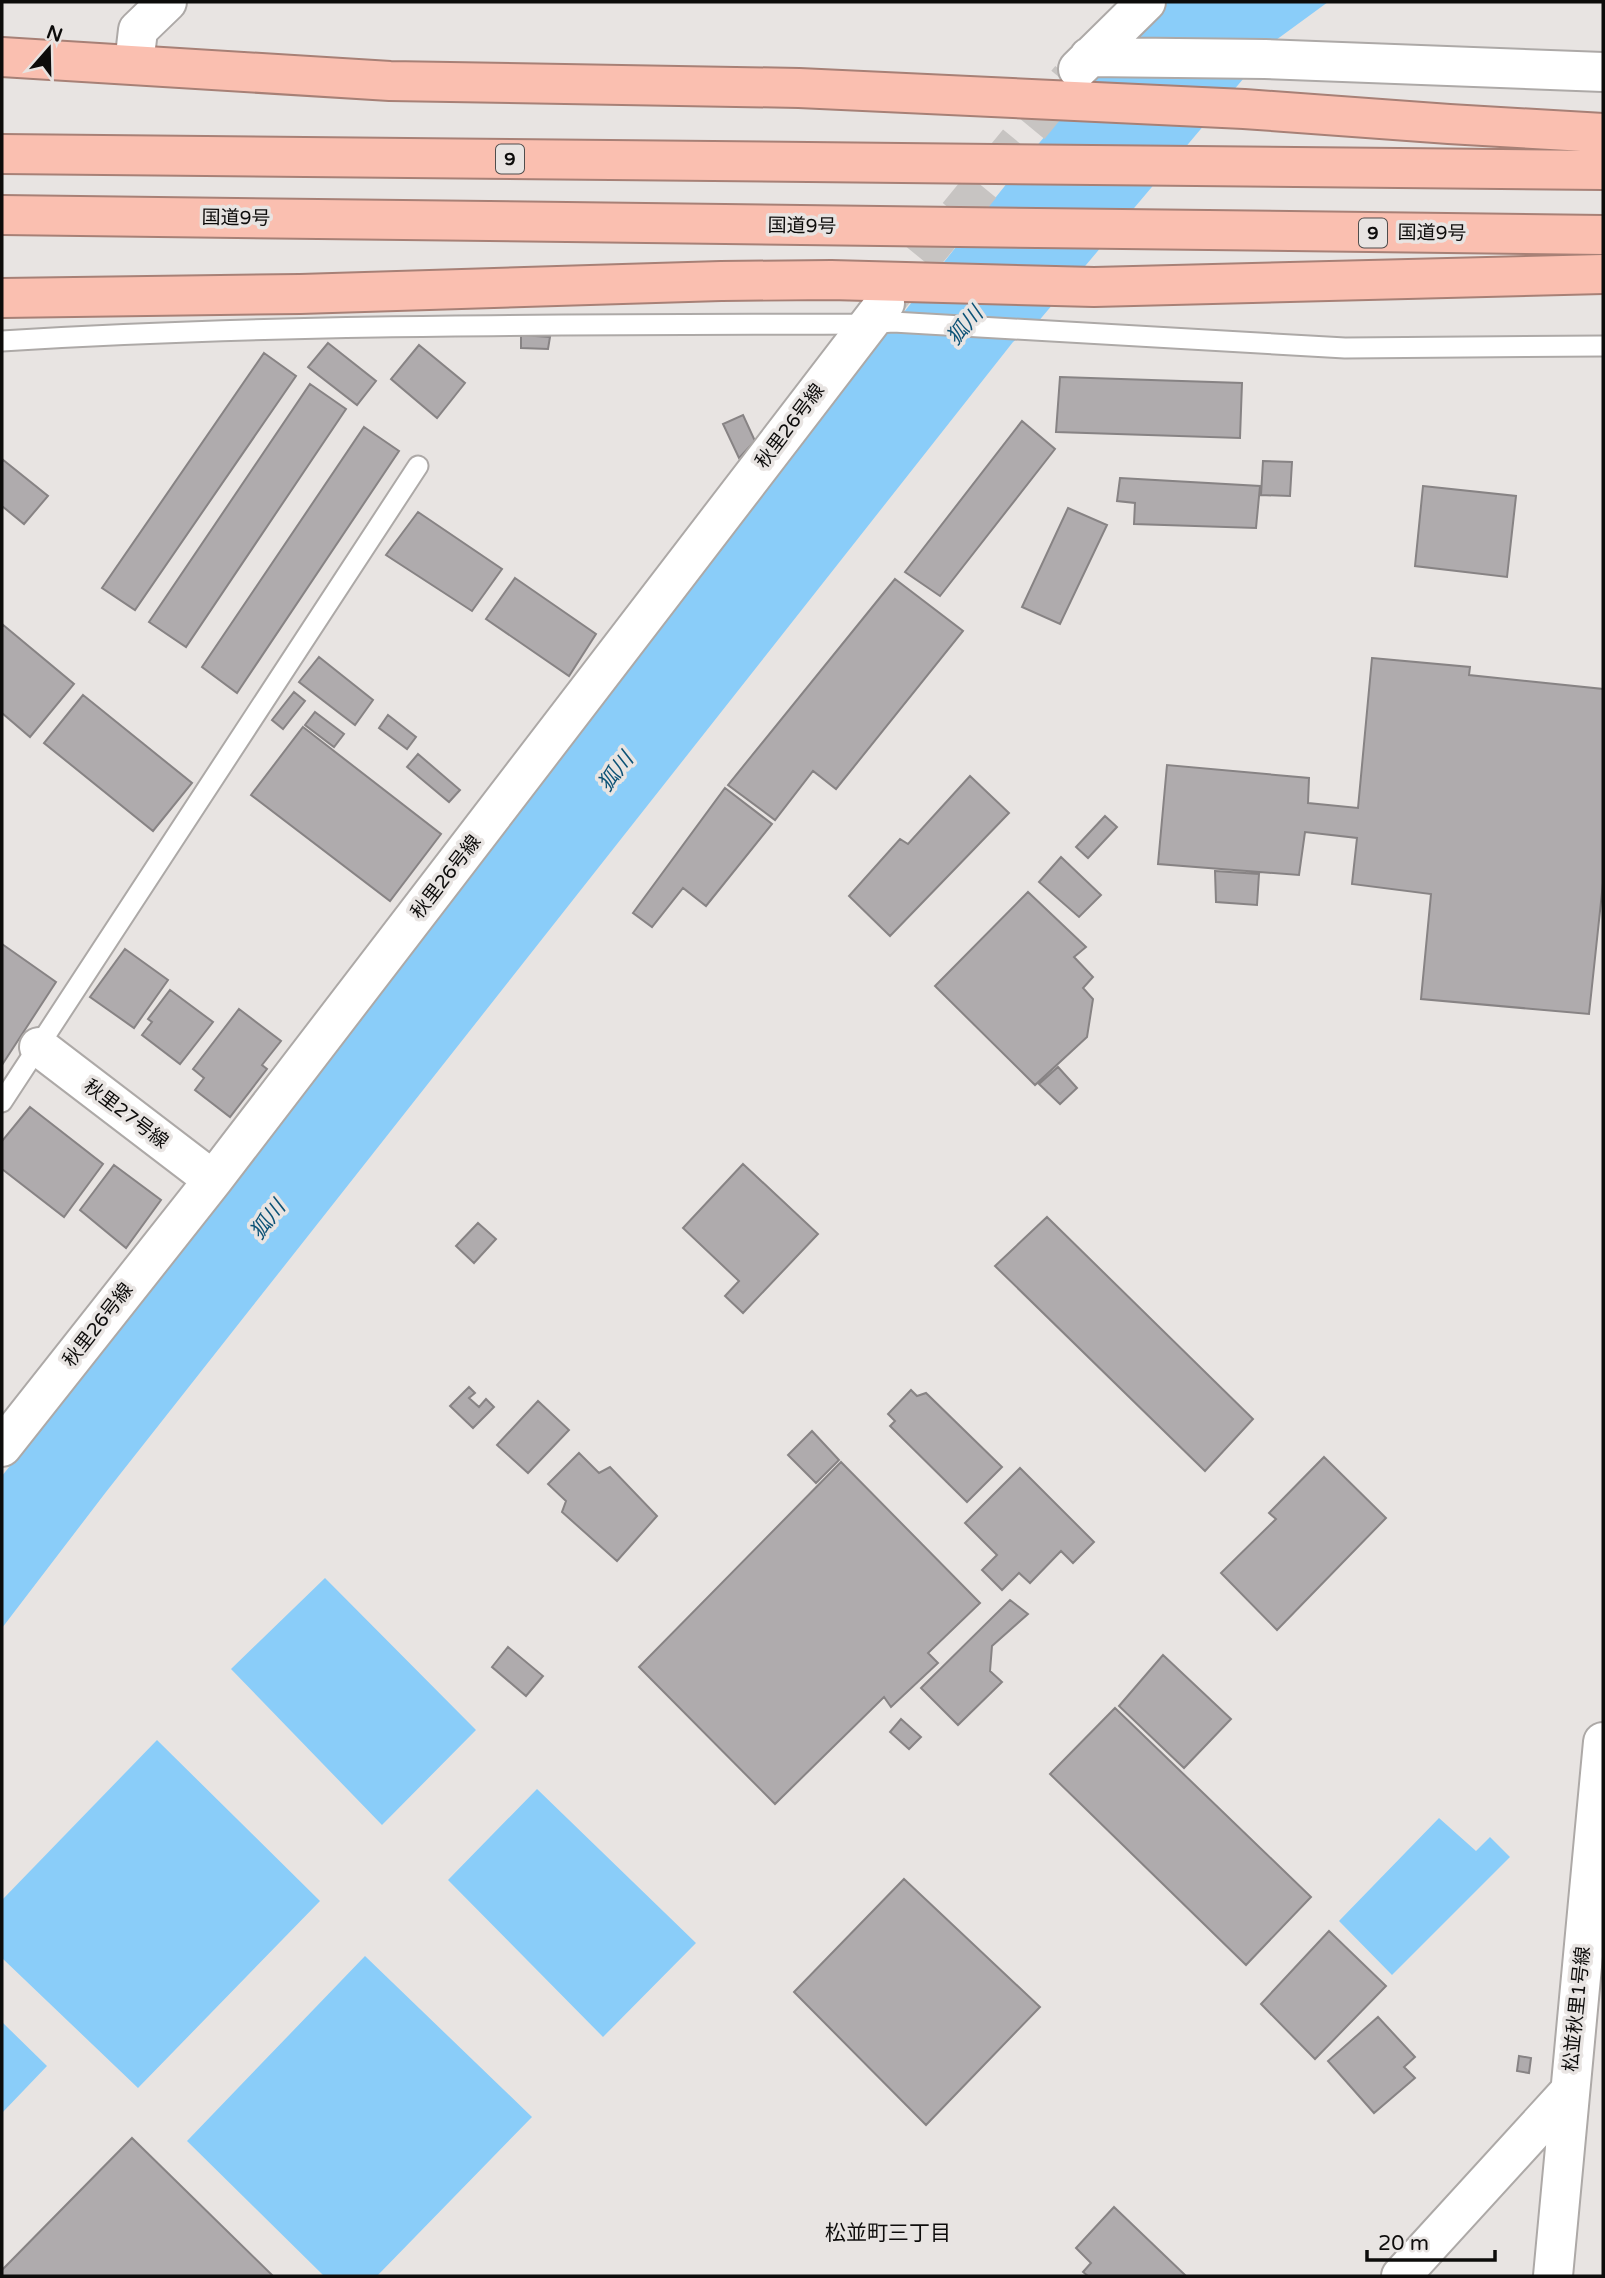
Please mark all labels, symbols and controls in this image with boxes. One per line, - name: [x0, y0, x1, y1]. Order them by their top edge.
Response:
- north arrow: [14, 14, 84, 84]
- text: N: [44, 21, 65, 47]
- road number: 9: [496, 144, 524, 174]
- street label: 国道9号: [201, 206, 271, 230]
- street label: 国道9号: [767, 214, 837, 238]
- road number: 9: [1359, 218, 1387, 247]
- street label: 国道9号: [1397, 221, 1467, 245]
- water label: 狐川: [942, 300, 990, 350]
- street label: 秋里26号線: [751, 379, 829, 473]
- water label: 狐川: [593, 746, 640, 796]
- street label: 秋里26号線: [407, 831, 485, 923]
- street label: 秋里27号線: [79, 1075, 173, 1153]
- water label: 狐川: [245, 1194, 292, 1244]
- street label: 秋里26号線: [59, 1279, 137, 1371]
- street label: 松並秋里1号線: [1559, 1945, 1595, 2073]
- scale bar: [1367, 2218, 1495, 2262]
- district label: 松並町三丁目: [825, 2221, 951, 2246]
- text: 20 m: [1378, 2231, 1429, 2256]

